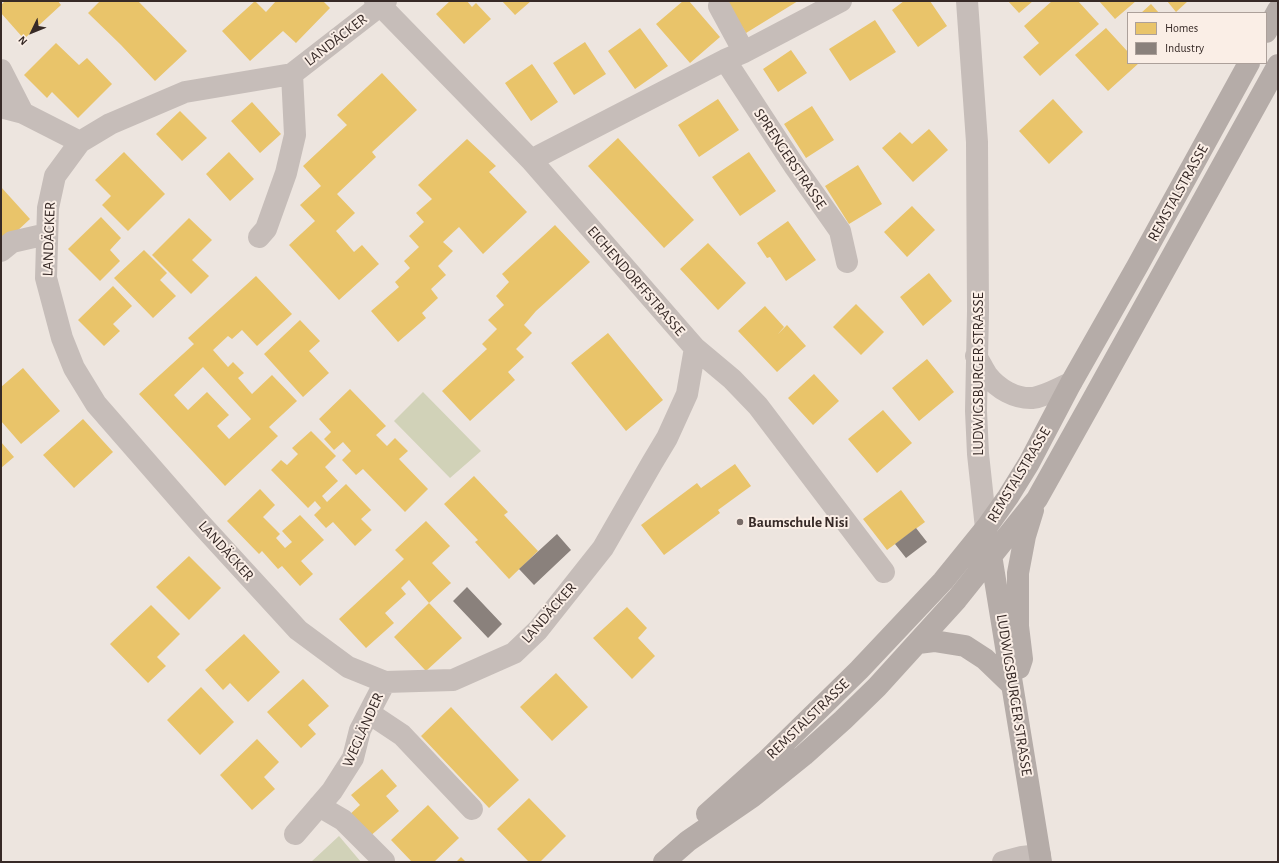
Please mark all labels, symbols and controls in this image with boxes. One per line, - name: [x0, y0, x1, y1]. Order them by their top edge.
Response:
- street label: LANDÄCKER: [301, 10, 371, 70]
- north arrow: [12, 12, 52, 52]
- legend: [1127, 12, 1267, 64]
- text: Homes: [1165, 22, 1198, 34]
- text: N: [16, 34, 29, 47]
- text: Industry: [1165, 42, 1204, 54]
- street label: SPRENGERSTRASSE: [750, 105, 830, 213]
- street label: REMSTALSTRASSE: [1144, 141, 1212, 245]
- street label: LANDÄCKER: [39, 201, 59, 277]
- street label: EICHENDORFFSTRASSE: [583, 222, 689, 340]
- street label: LUDWIGSBURGER STRASSE: [969, 292, 987, 456]
- street label: REMSTALSTRASSE: [983, 424, 1055, 526]
- place label: Baumschule Nisi: [748, 513, 848, 531]
- street label: LANDÄCKER: [194, 517, 258, 585]
- marker: Baumschule Nisi: [735, 517, 745, 527]
- street label: LANDÄCKER: [518, 579, 580, 647]
- street label: LUDWIGSBURGER STRASSE: [992, 613, 1036, 777]
- street label: REMSTALSTRASSE: [763, 675, 853, 763]
- street label: WEGLÄNDER: [339, 690, 387, 770]

